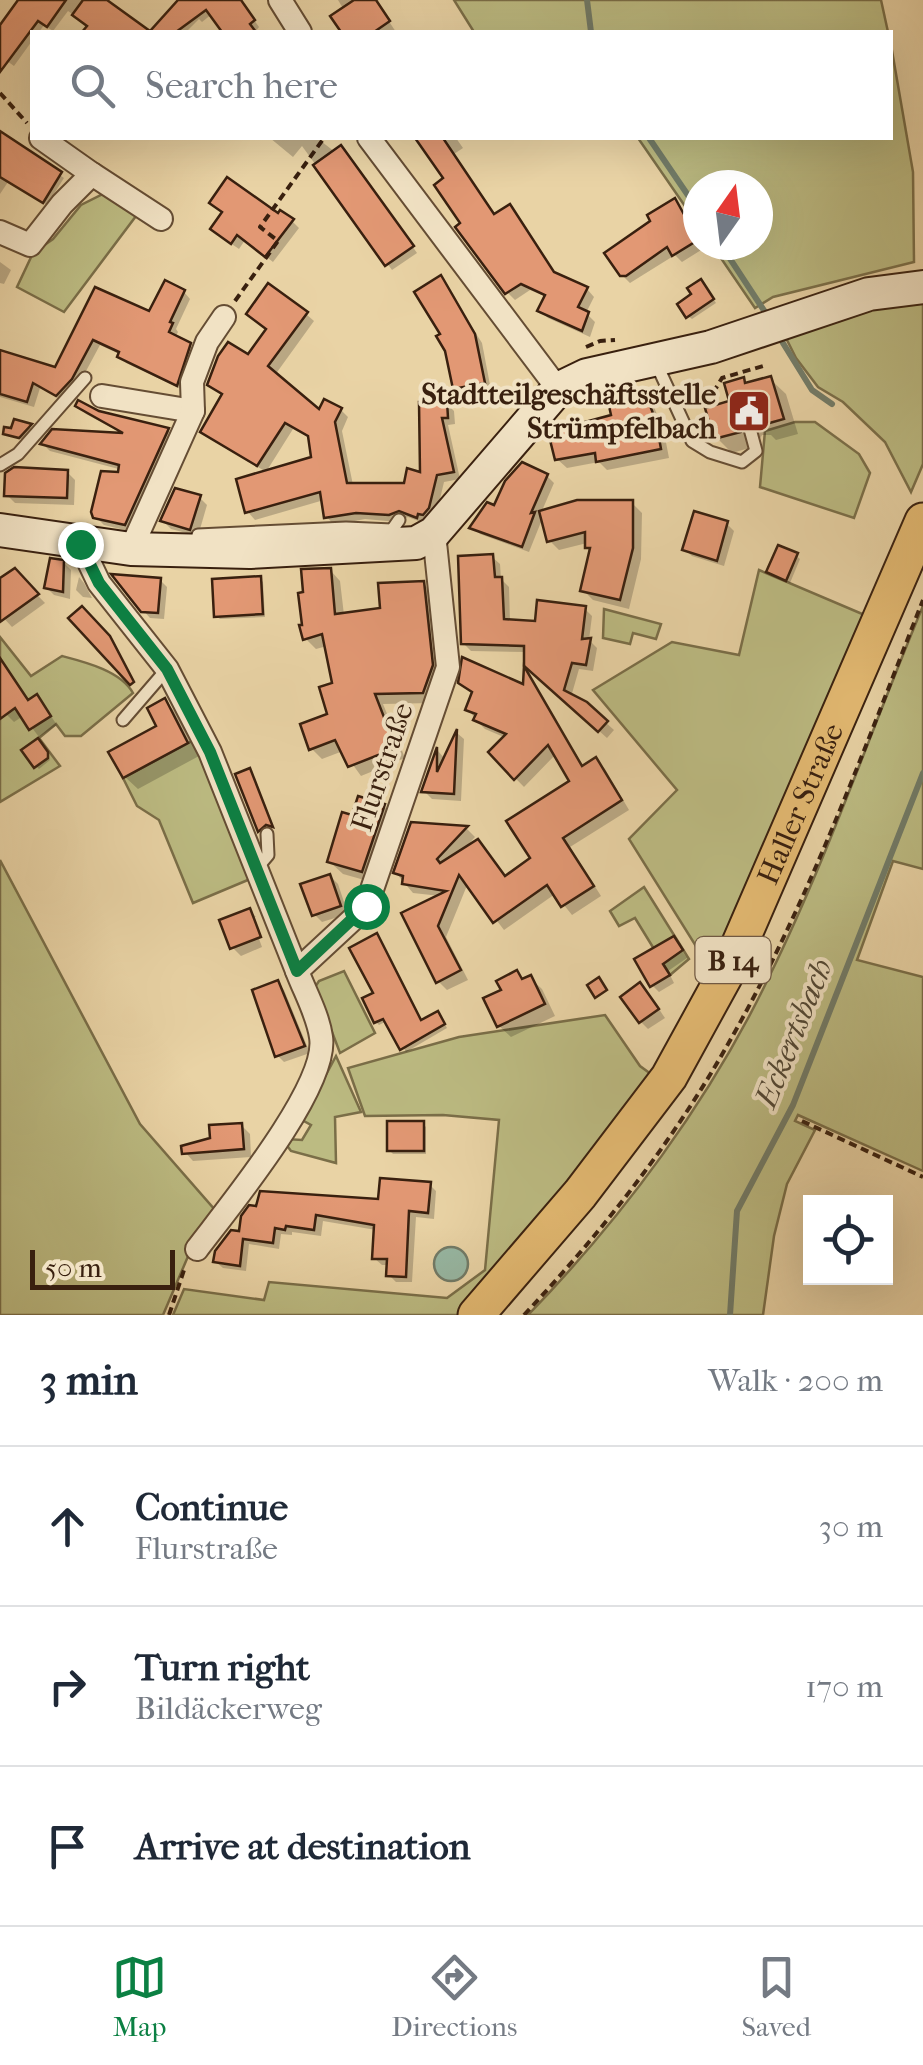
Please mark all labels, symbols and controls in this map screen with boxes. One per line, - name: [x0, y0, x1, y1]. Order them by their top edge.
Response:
- search box: [30, 30, 893, 140]
- icon: search: [65, 58, 120, 113]
- text: Search here: [145, 63, 338, 108]
- north arrow: [683, 170, 773, 260]
- place label: Stadtteilgeschäftsstelle Strümpfelbach: [421, 377, 717, 446]
- public building icon: Stadtteilgeschäftsstelle Strümpfelbach: [726, 388, 772, 434]
- route end: [58, 522, 104, 568]
- street label: Flurstraße: [344, 698, 421, 836]
- street label: Haller Straße: [751, 718, 851, 890]
- route start: [344, 884, 390, 930]
- road number: B 14: [696, 937, 770, 983]
- water label: Eckertsbach: [746, 954, 840, 1115]
- map controls: [803, 1195, 893, 1285]
- button: locate: [803, 1195, 893, 1285]
- scale bar: [30, 1245, 175, 1290]
- text: 50 m: [45, 1251, 102, 1284]
- text: 3 min: [40, 1356, 138, 1405]
- text: Walk · 200 m: [708, 1362, 883, 1399]
- text: Continue: [135, 1485, 288, 1530]
- icon: ahead: [40, 1499, 95, 1554]
- text: 30 m: [819, 1508, 883, 1545]
- text: Flurstraße: [135, 1530, 278, 1567]
- text: Turn right: [135, 1645, 310, 1690]
- icon: right: [40, 1659, 95, 1714]
- text: 170 m: [805, 1668, 883, 1705]
- text: Bildäckerweg: [135, 1690, 322, 1727]
- icon: arrive: [40, 1819, 95, 1874]
- text: Arrive at destination: [135, 1824, 471, 1869]
- tab: Map: [112, 1950, 167, 2043]
- tab: Directions: [391, 1950, 517, 2043]
- tab: Saved: [741, 1950, 811, 2043]

